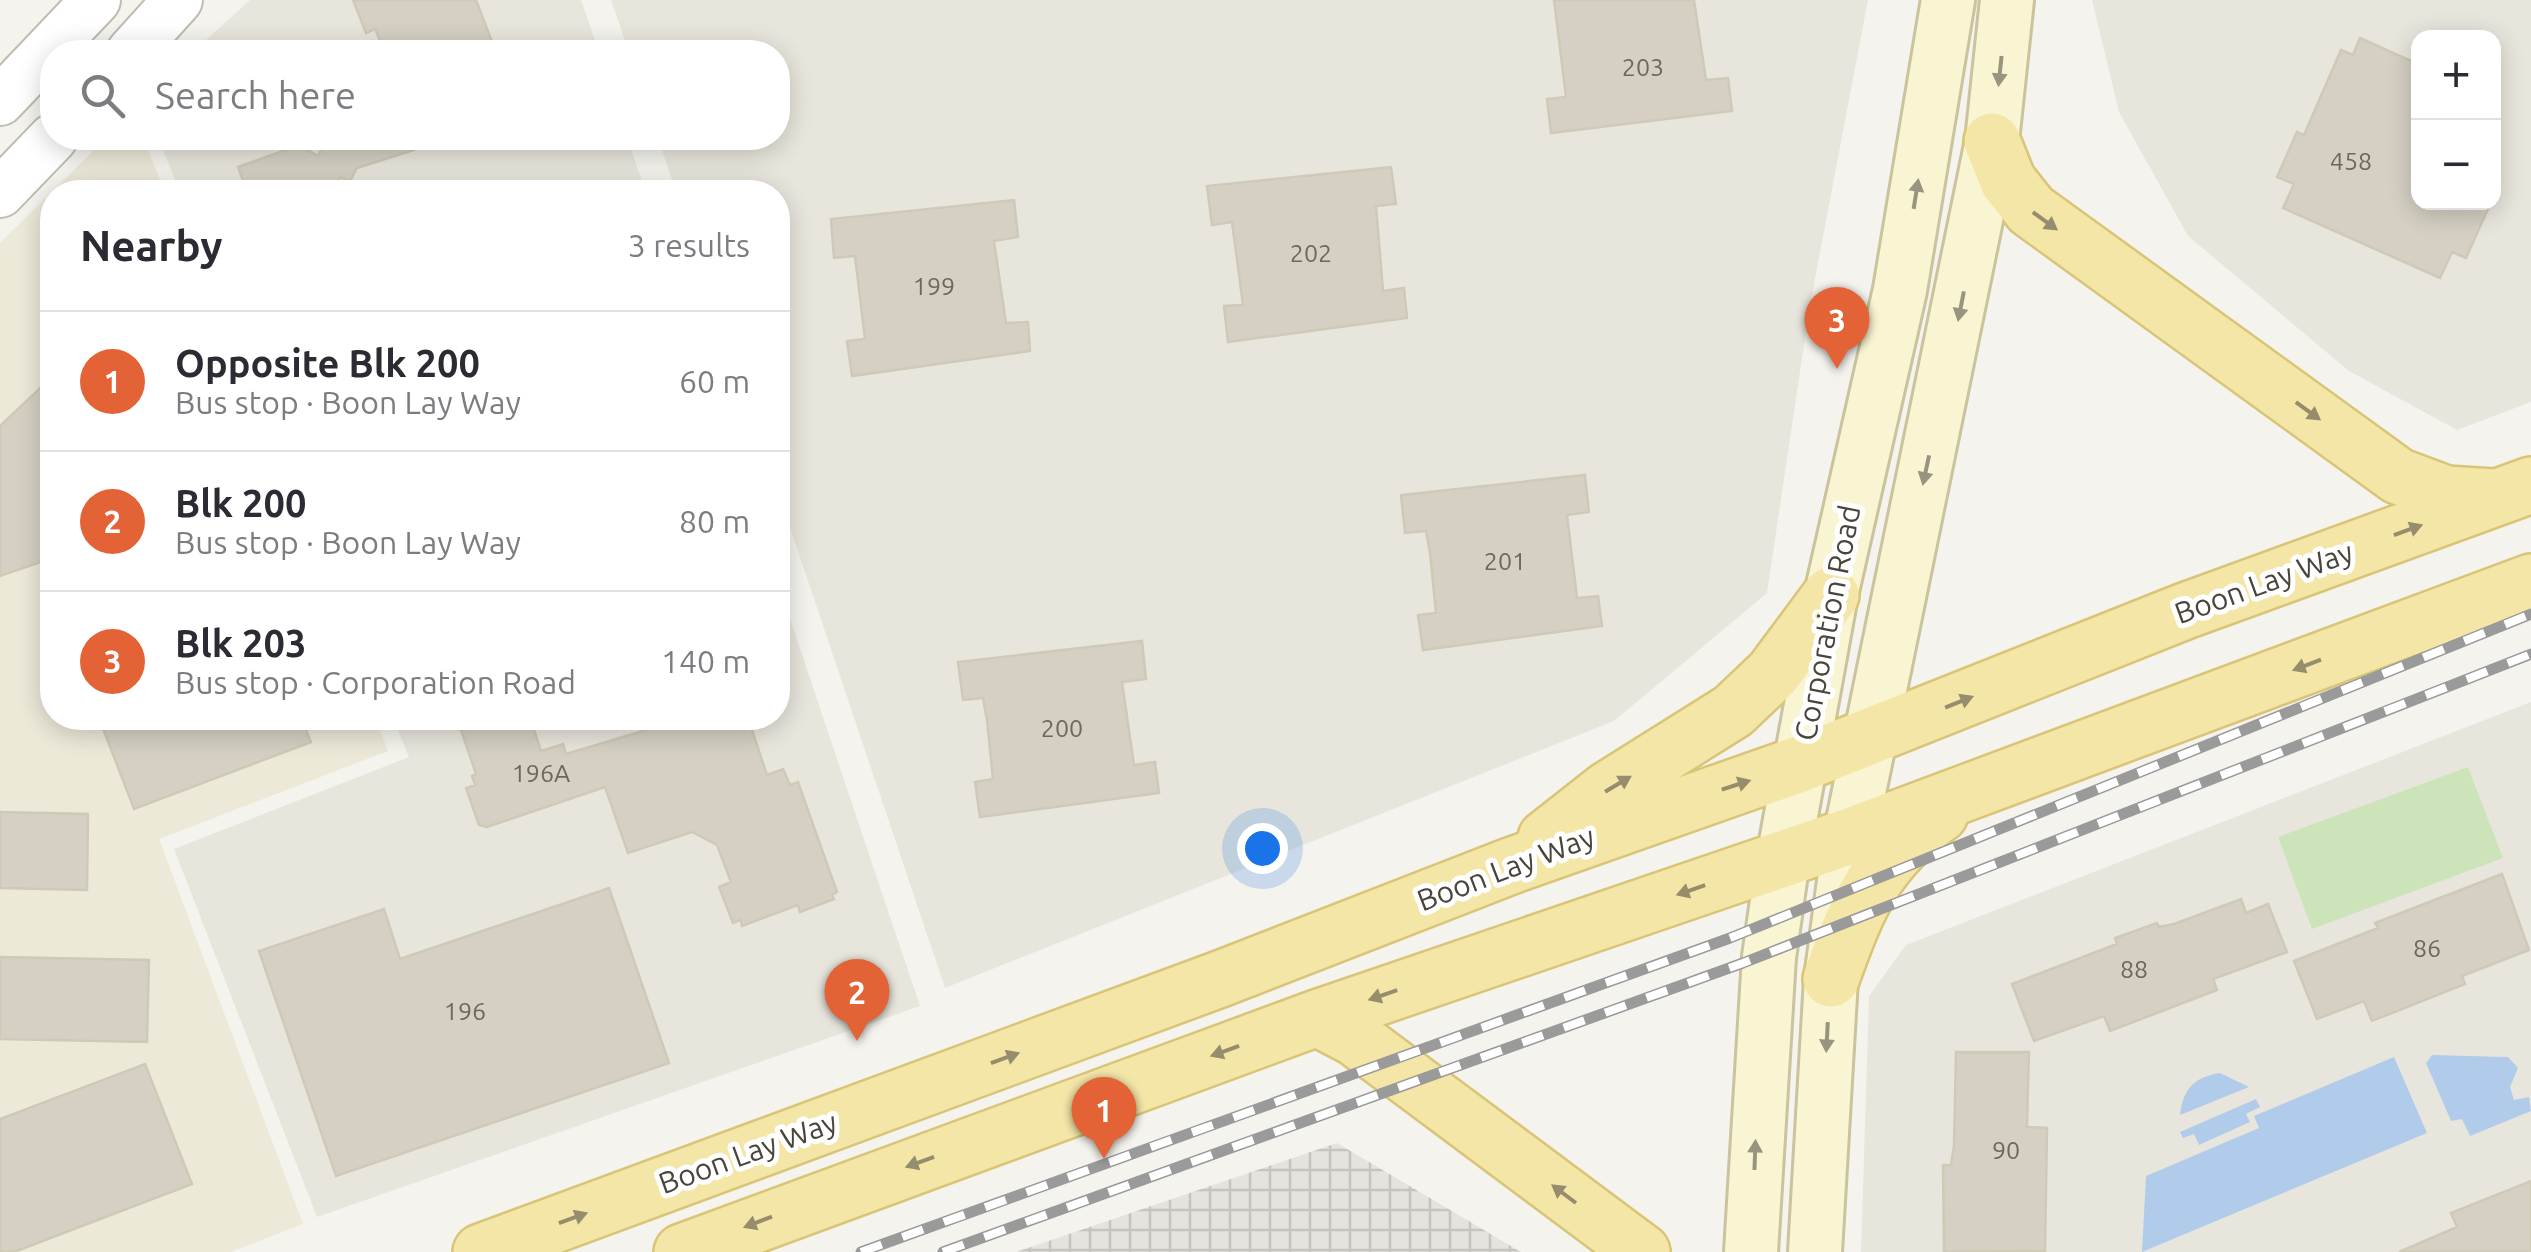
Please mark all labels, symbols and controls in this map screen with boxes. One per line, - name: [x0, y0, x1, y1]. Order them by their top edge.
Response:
- map controls: [2411, 30, 2501, 210]
- button: +: [2411, 30, 2501, 120]
- search box: [40, 40, 790, 150]
- house number: 203: [1622, 53, 1664, 81]
- one-way arrow: [1992, 55, 2008, 87]
- icon: search: [75, 68, 130, 123]
- text: Search here: [155, 74, 356, 116]
- button: −: [2411, 120, 2501, 210]
- house number: 458: [2330, 147, 2372, 175]
- one-way arrow: [1909, 178, 1924, 209]
- one-way arrow: [2032, 210, 2058, 230]
- text: Nearby: [80, 222, 223, 269]
- text: 3 results: [628, 227, 750, 263]
- house number: 202: [1290, 239, 1332, 267]
- house number: 199: [913, 272, 955, 300]
- pin: 3: [1804, 286, 1870, 369]
- one-way arrow: [1952, 290, 1968, 321]
- text: Opposite Blk 200: [175, 342, 480, 384]
- text: 1: [103, 363, 122, 399]
- text: 60 m: [679, 363, 750, 399]
- text: Bus stop · Boon Lay Way: [175, 384, 521, 420]
- one-way arrow: [2295, 401, 2321, 421]
- one-way arrow: [1918, 455, 1934, 486]
- text: Blk 200: [175, 482, 306, 524]
- street label: Corporation Road: [1788, 502, 1867, 743]
- text: 2: [103, 503, 122, 539]
- text: 80 m: [679, 503, 750, 539]
- one-way arrow: [2394, 522, 2424, 537]
- text: Bus stop · Boon Lay Way: [175, 524, 521, 560]
- street label: Boon Lay Way: [2170, 534, 2357, 630]
- house number: 201: [1484, 547, 1526, 575]
- text: Blk 203: [175, 622, 306, 664]
- text: 3: [103, 643, 122, 679]
- text: 140 m: [661, 643, 750, 679]
- one-way arrow: [2292, 658, 2322, 673]
- text: Bus stop · Corporation Road: [175, 664, 576, 700]
- one-way arrow: [1944, 693, 1974, 709]
- house number: 200: [1041, 714, 1083, 742]
- house number: 196A: [512, 759, 570, 787]
- one-way arrow: [1604, 776, 1632, 793]
- one-way arrow: [1722, 776, 1752, 791]
- street label: Boon Lay Way: [1412, 819, 1599, 917]
- your location: [1237, 823, 1288, 874]
- one-way arrow: [1675, 883, 1705, 898]
- house number: 86: [2413, 934, 2441, 962]
- house number: 88: [2120, 955, 2148, 983]
- pin: 2: [824, 958, 890, 1041]
- one-way arrow: [1368, 988, 1398, 1003]
- house number: 196: [444, 997, 486, 1025]
- one-way arrow: [1819, 1022, 1835, 1054]
- one-way arrow: [1210, 1044, 1240, 1059]
- one-way arrow: [990, 1050, 1020, 1065]
- pin: 1: [1072, 1076, 1136, 1159]
- street label: Boon Lay Way: [654, 1104, 841, 1200]
- house number: 90: [1992, 1136, 2020, 1164]
- one-way arrow: [1747, 1138, 1763, 1170]
- one-way arrow: [905, 1155, 935, 1170]
- one-way arrow: [1551, 1184, 1577, 1204]
- one-way arrow: [558, 1210, 588, 1225]
- one-way arrow: [743, 1215, 773, 1231]

